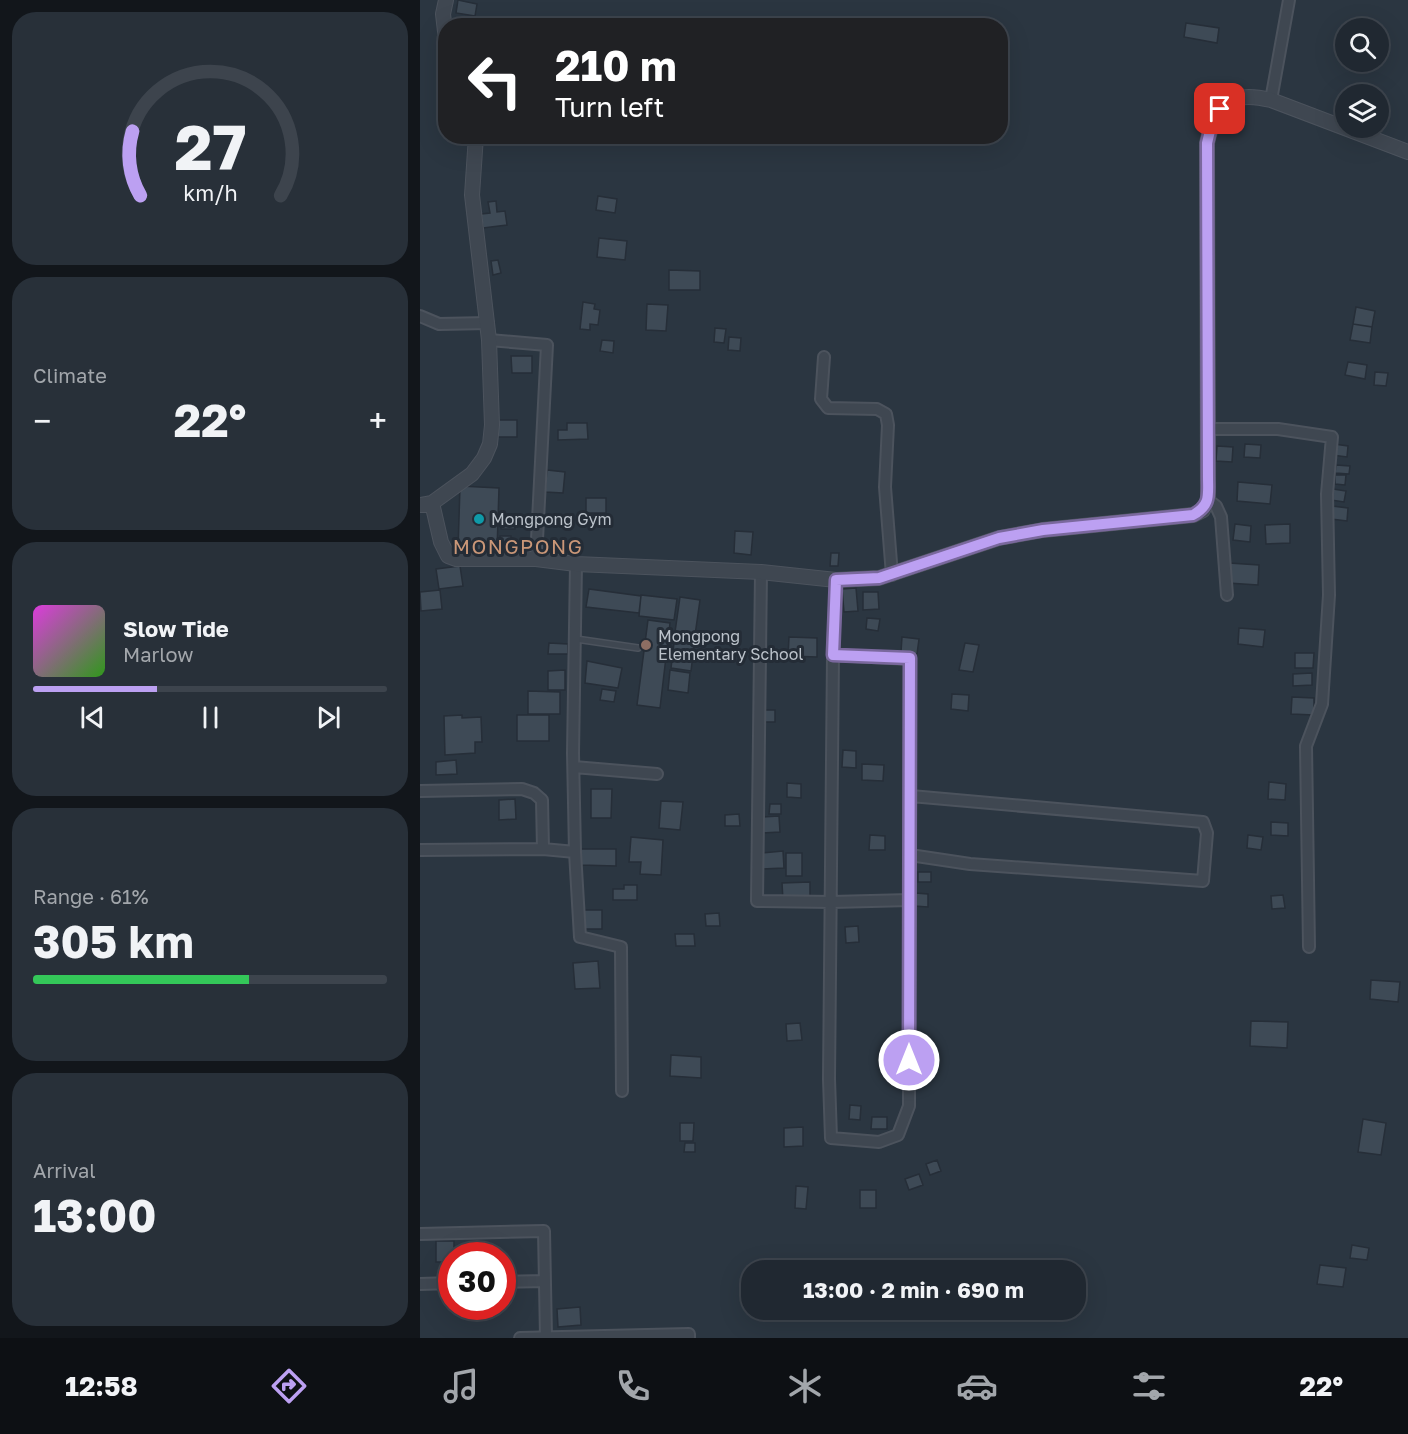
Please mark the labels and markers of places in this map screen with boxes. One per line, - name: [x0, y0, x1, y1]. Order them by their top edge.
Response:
- pin: [1194, 83, 1245, 134]
- place label: Mongpong Gym: [491, 509, 612, 529]
- marker: Mongpong Gym: [472, 512, 486, 526]
- place label: Mongpong Elementary School: [658, 626, 803, 664]
- marker: Mongpong Elementary School: [639, 638, 653, 652]

